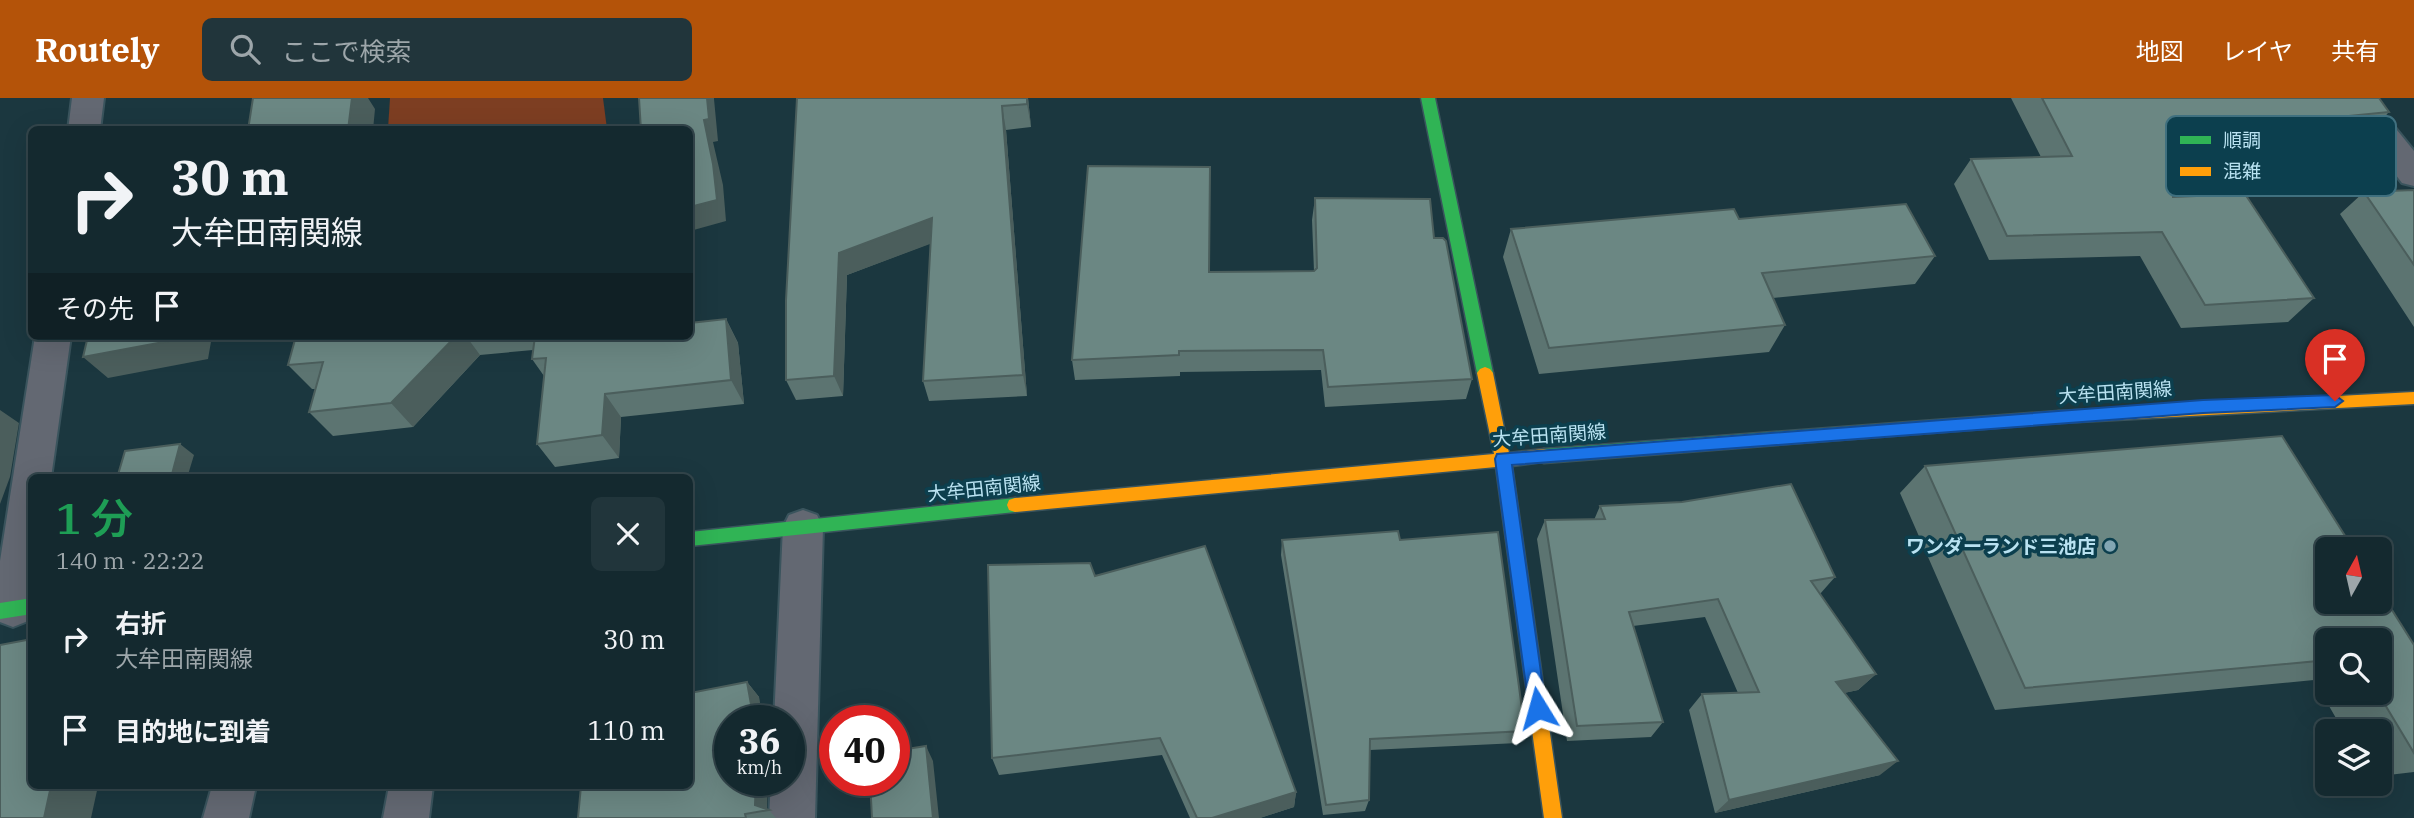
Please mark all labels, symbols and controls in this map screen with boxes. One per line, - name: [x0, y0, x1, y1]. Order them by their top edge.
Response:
- search box: [202, 18, 692, 81]
- text: Routely: [35, 28, 160, 71]
- icon: search: [226, 30, 264, 68]
- text: ここで検索: [282, 34, 412, 68]
- text: 地図: [2136, 35, 2184, 67]
- text: レイヤ: [2222, 35, 2293, 67]
- text: 共有: [2331, 35, 2379, 67]
- legend: [2166, 116, 2396, 196]
- text: 順調: [2223, 128, 2261, 152]
- text: 30 m: [171, 145, 289, 208]
- icon: right: [56, 154, 147, 245]
- text: 混雑: [2223, 159, 2261, 183]
- text: 大牟田南関線: [171, 211, 363, 253]
- icon: arrive: [148, 287, 186, 325]
- text: その先: [56, 291, 134, 325]
- pin: [2305, 329, 2365, 401]
- icon: arrive: [2316, 340, 2354, 378]
- street label: 大牟田南関線: [2057, 376, 2173, 408]
- street label: 大牟田南関線: [1491, 419, 1607, 451]
- street label: 大牟田南関線: [926, 470, 1042, 506]
- text: 1 分: [56, 491, 133, 546]
- button: close: [591, 497, 665, 571]
- place label: ワンダーランド三池店: [1906, 534, 2096, 558]
- north arrow: [2315, 537, 2392, 614]
- map controls: [2315, 537, 2392, 796]
- marker: ワンダーランド三池店: [2102, 538, 2118, 554]
- text: 140 m · 22:22: [56, 545, 205, 575]
- text: 右折: [115, 606, 167, 640]
- icon: right: [56, 620, 94, 658]
- text: 30 m: [603, 622, 665, 656]
- button: search: [2315, 628, 2392, 705]
- text: 大牟田南関線: [115, 643, 253, 673]
- position arrow: [1501, 671, 1575, 745]
- speed limit sign: 40: [819, 705, 910, 796]
- icon: arrive: [56, 711, 94, 749]
- text: 110 m: [587, 713, 665, 747]
- text: 目的地に到着: [115, 714, 271, 748]
- text: 36: [738, 718, 781, 764]
- button: layers: [2315, 719, 2392, 796]
- text: km/h: [737, 756, 782, 779]

